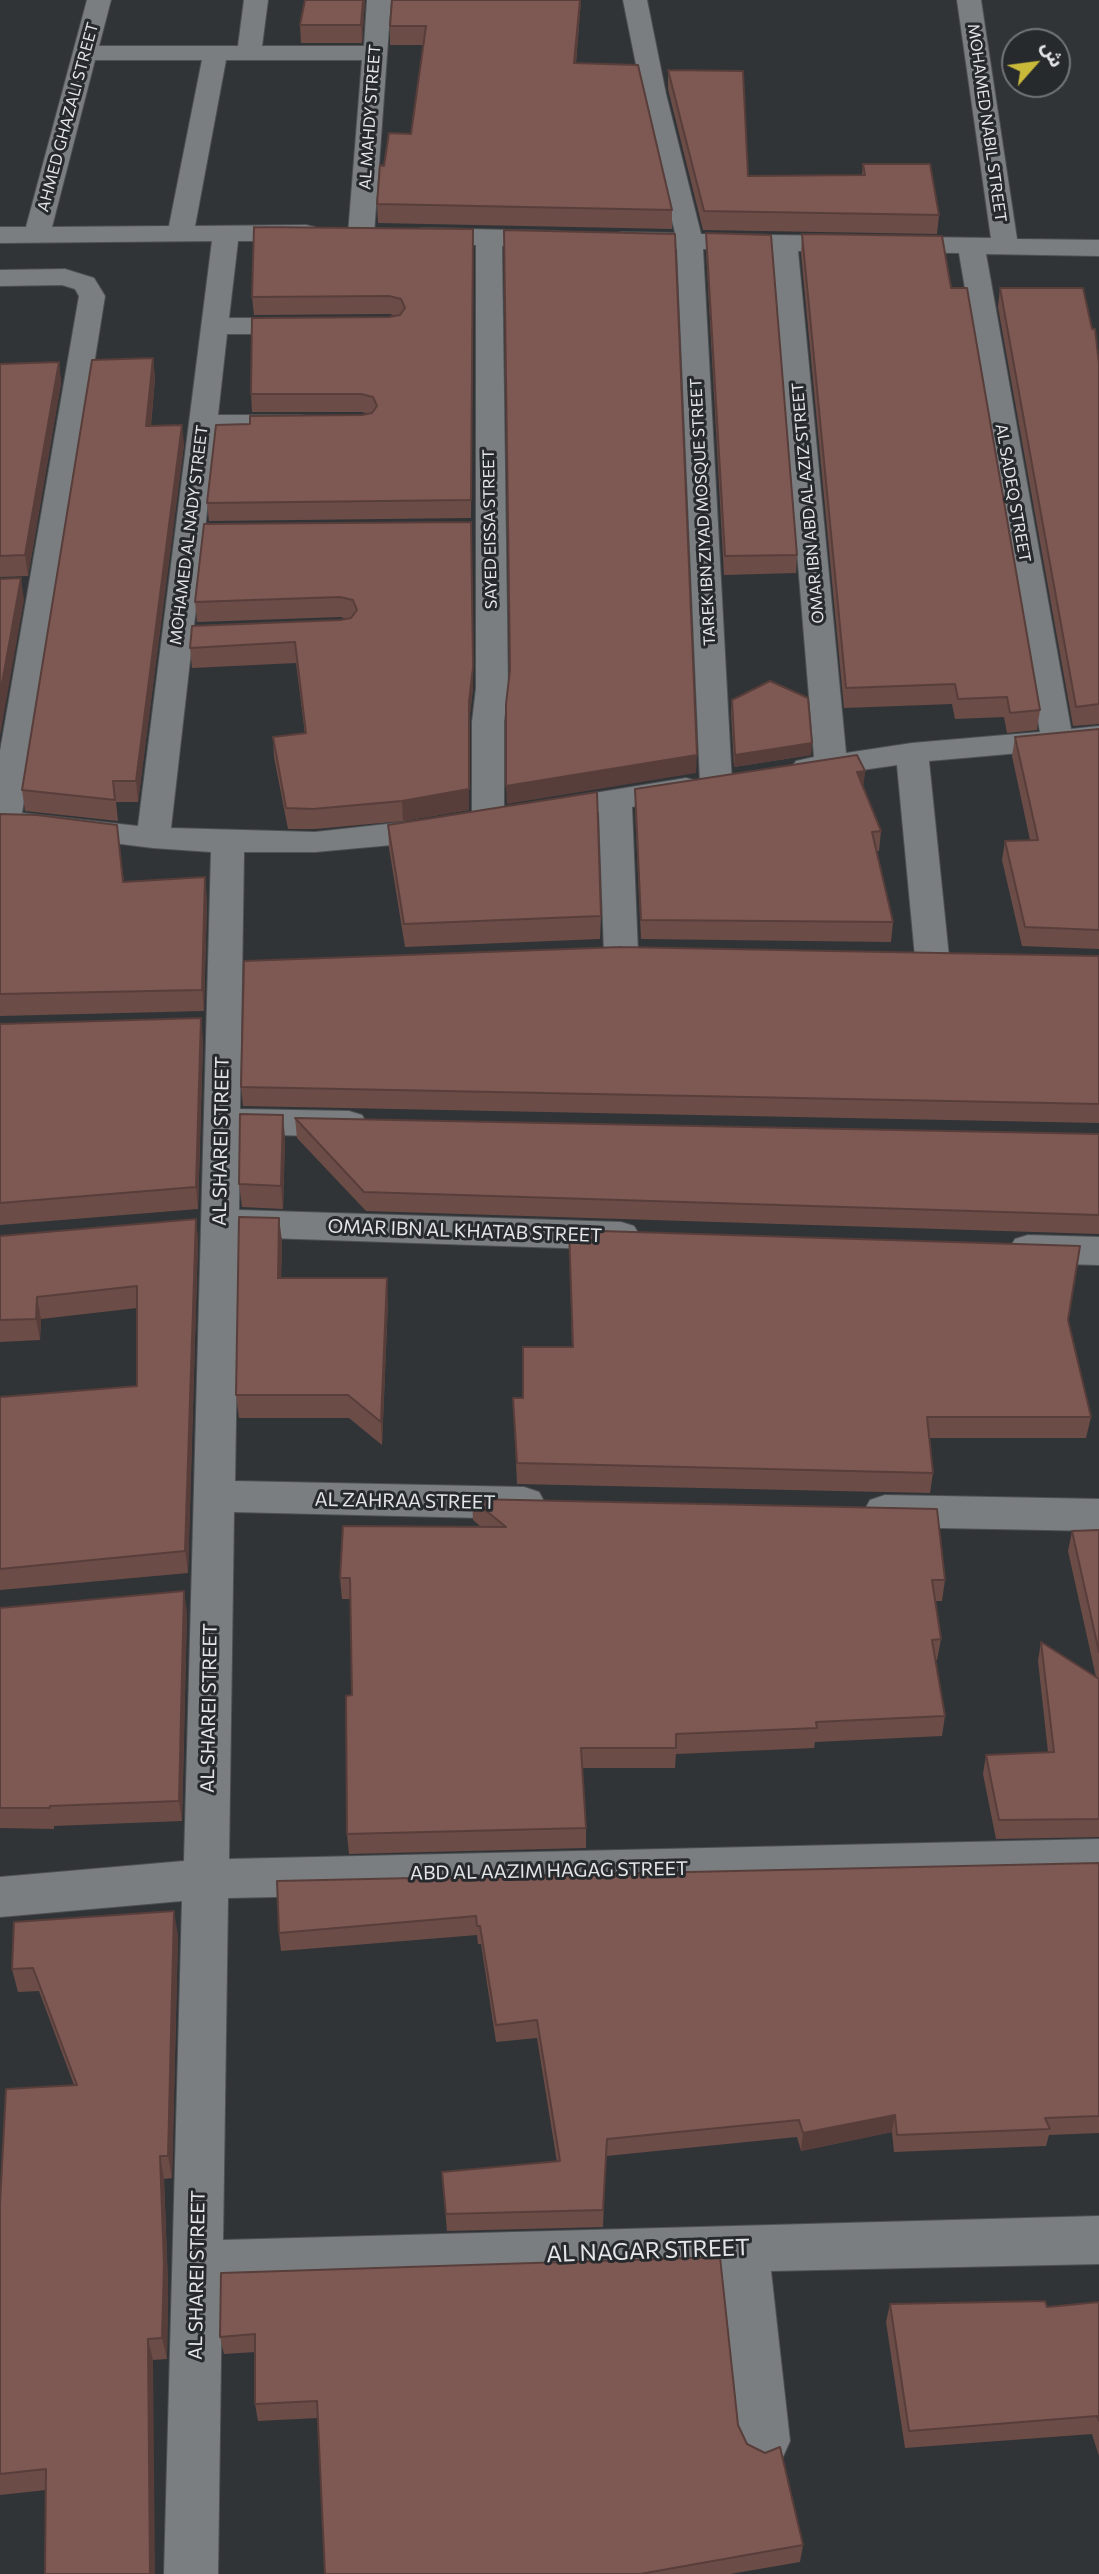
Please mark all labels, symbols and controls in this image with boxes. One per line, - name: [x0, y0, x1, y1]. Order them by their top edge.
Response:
- street label: AHMED GHAZALI STREET: [33, 20, 103, 214]
- street label: MOHAMED NABIL STREET: [964, 22, 1010, 224]
- north arrow: [1001, 28, 1071, 98]
- text: ش: [1037, 37, 1069, 71]
- street label: AL MAHDY STREET: [355, 44, 385, 190]
- street label: TAREK IBN ZIYAD MOSQUE STREET: [686, 378, 720, 646]
- street label: OMAR IBN ABD AL AZIZ STREET: [788, 382, 828, 624]
- street label: AL SADEQ STREET: [991, 422, 1035, 564]
- street label: MOHAMED AL NADY STREET: [166, 424, 212, 646]
- street label: SAYED EISSA STREET: [479, 449, 501, 609]
- street label: AL SHAREI STREET: [208, 1056, 234, 1226]
- street label: OMAR IBN AL KHATAB STREET: [327, 1215, 603, 1247]
- street label: AL ZAHRAA STREET: [314, 1488, 496, 1514]
- street label: AL SHAREI STREET: [196, 1623, 222, 1793]
- street label: ABD AL AAZIM HAGAG STREET: [410, 1857, 688, 1885]
- street label: AL SHAREI STREET: [184, 2190, 210, 2360]
- street label: AL NAGAR STREET: [546, 2234, 750, 2268]

